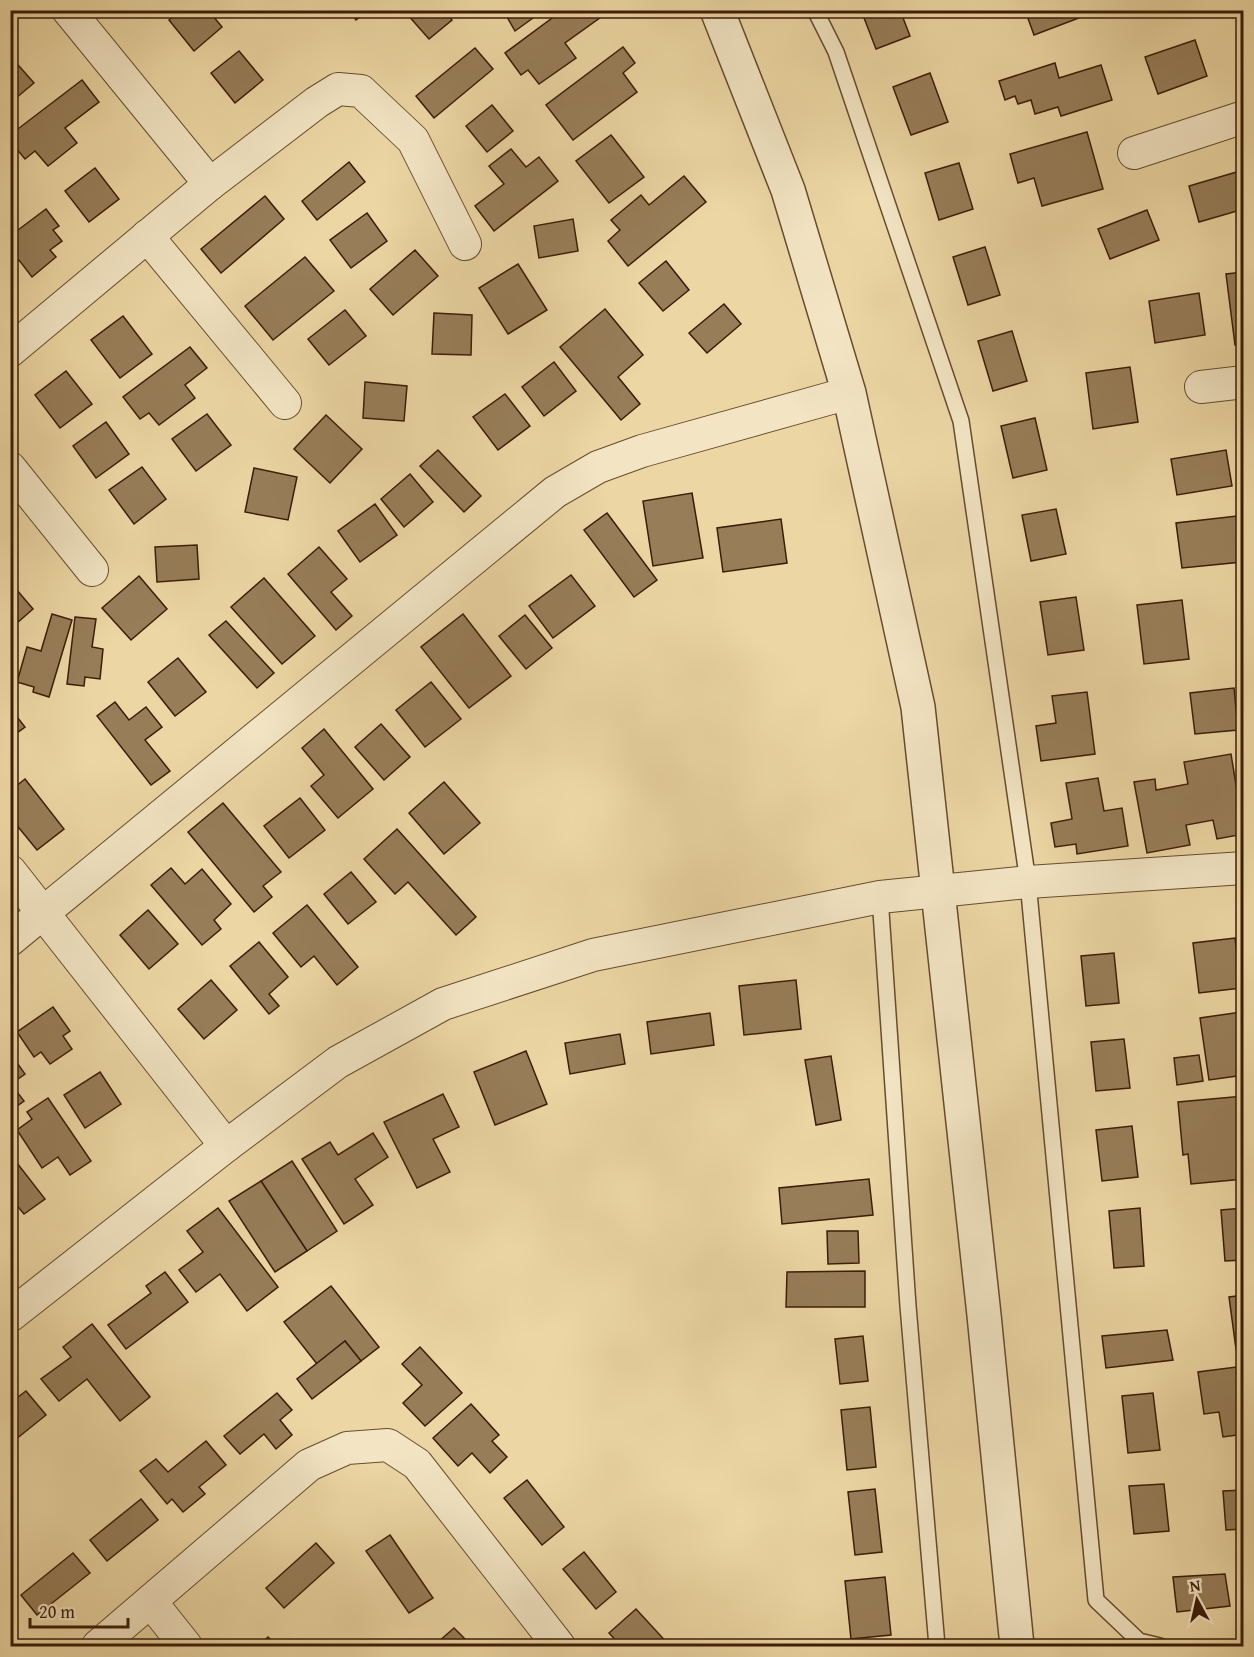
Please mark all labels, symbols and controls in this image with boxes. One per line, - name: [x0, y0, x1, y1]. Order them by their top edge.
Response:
- north arrow: [1167, 1570, 1227, 1630]
- text: N: [1188, 1572, 1202, 1598]
- scale bar: [30, 1591, 128, 1629]
- text: 20 m: [39, 1598, 75, 1625]

